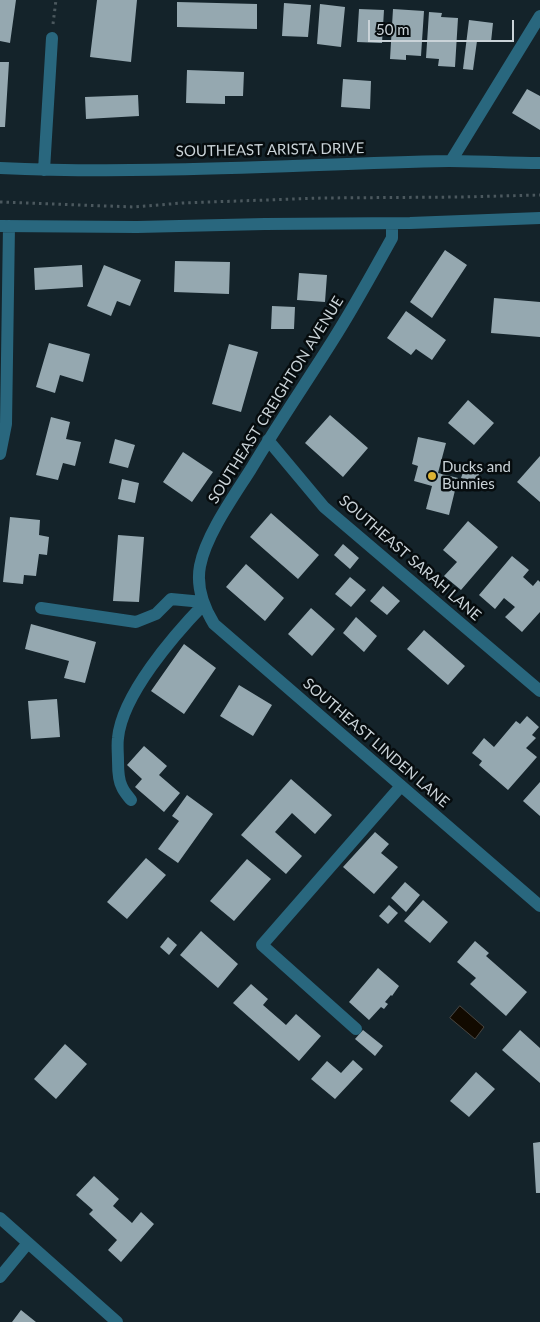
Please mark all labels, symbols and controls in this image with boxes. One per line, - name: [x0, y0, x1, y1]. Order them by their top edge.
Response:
- scale bar: [370, 10, 516, 42]
- text: 50 m: [376, 20, 410, 38]
- street label: SOUTHEAST ARISTA DRIVE: [176, 139, 364, 161]
- street label: SOUTHEAST CREIGHTON AVENUE: [205, 293, 347, 507]
- place label: Ducks and Bunnies: [442, 458, 511, 493]
- marker: Ducks and Bunnies: [426, 470, 438, 482]
- street label: SOUTHEAST SARAH LANE: [335, 491, 485, 625]
- street label: SOUTHEAST LINDEN LANE: [299, 675, 453, 811]

